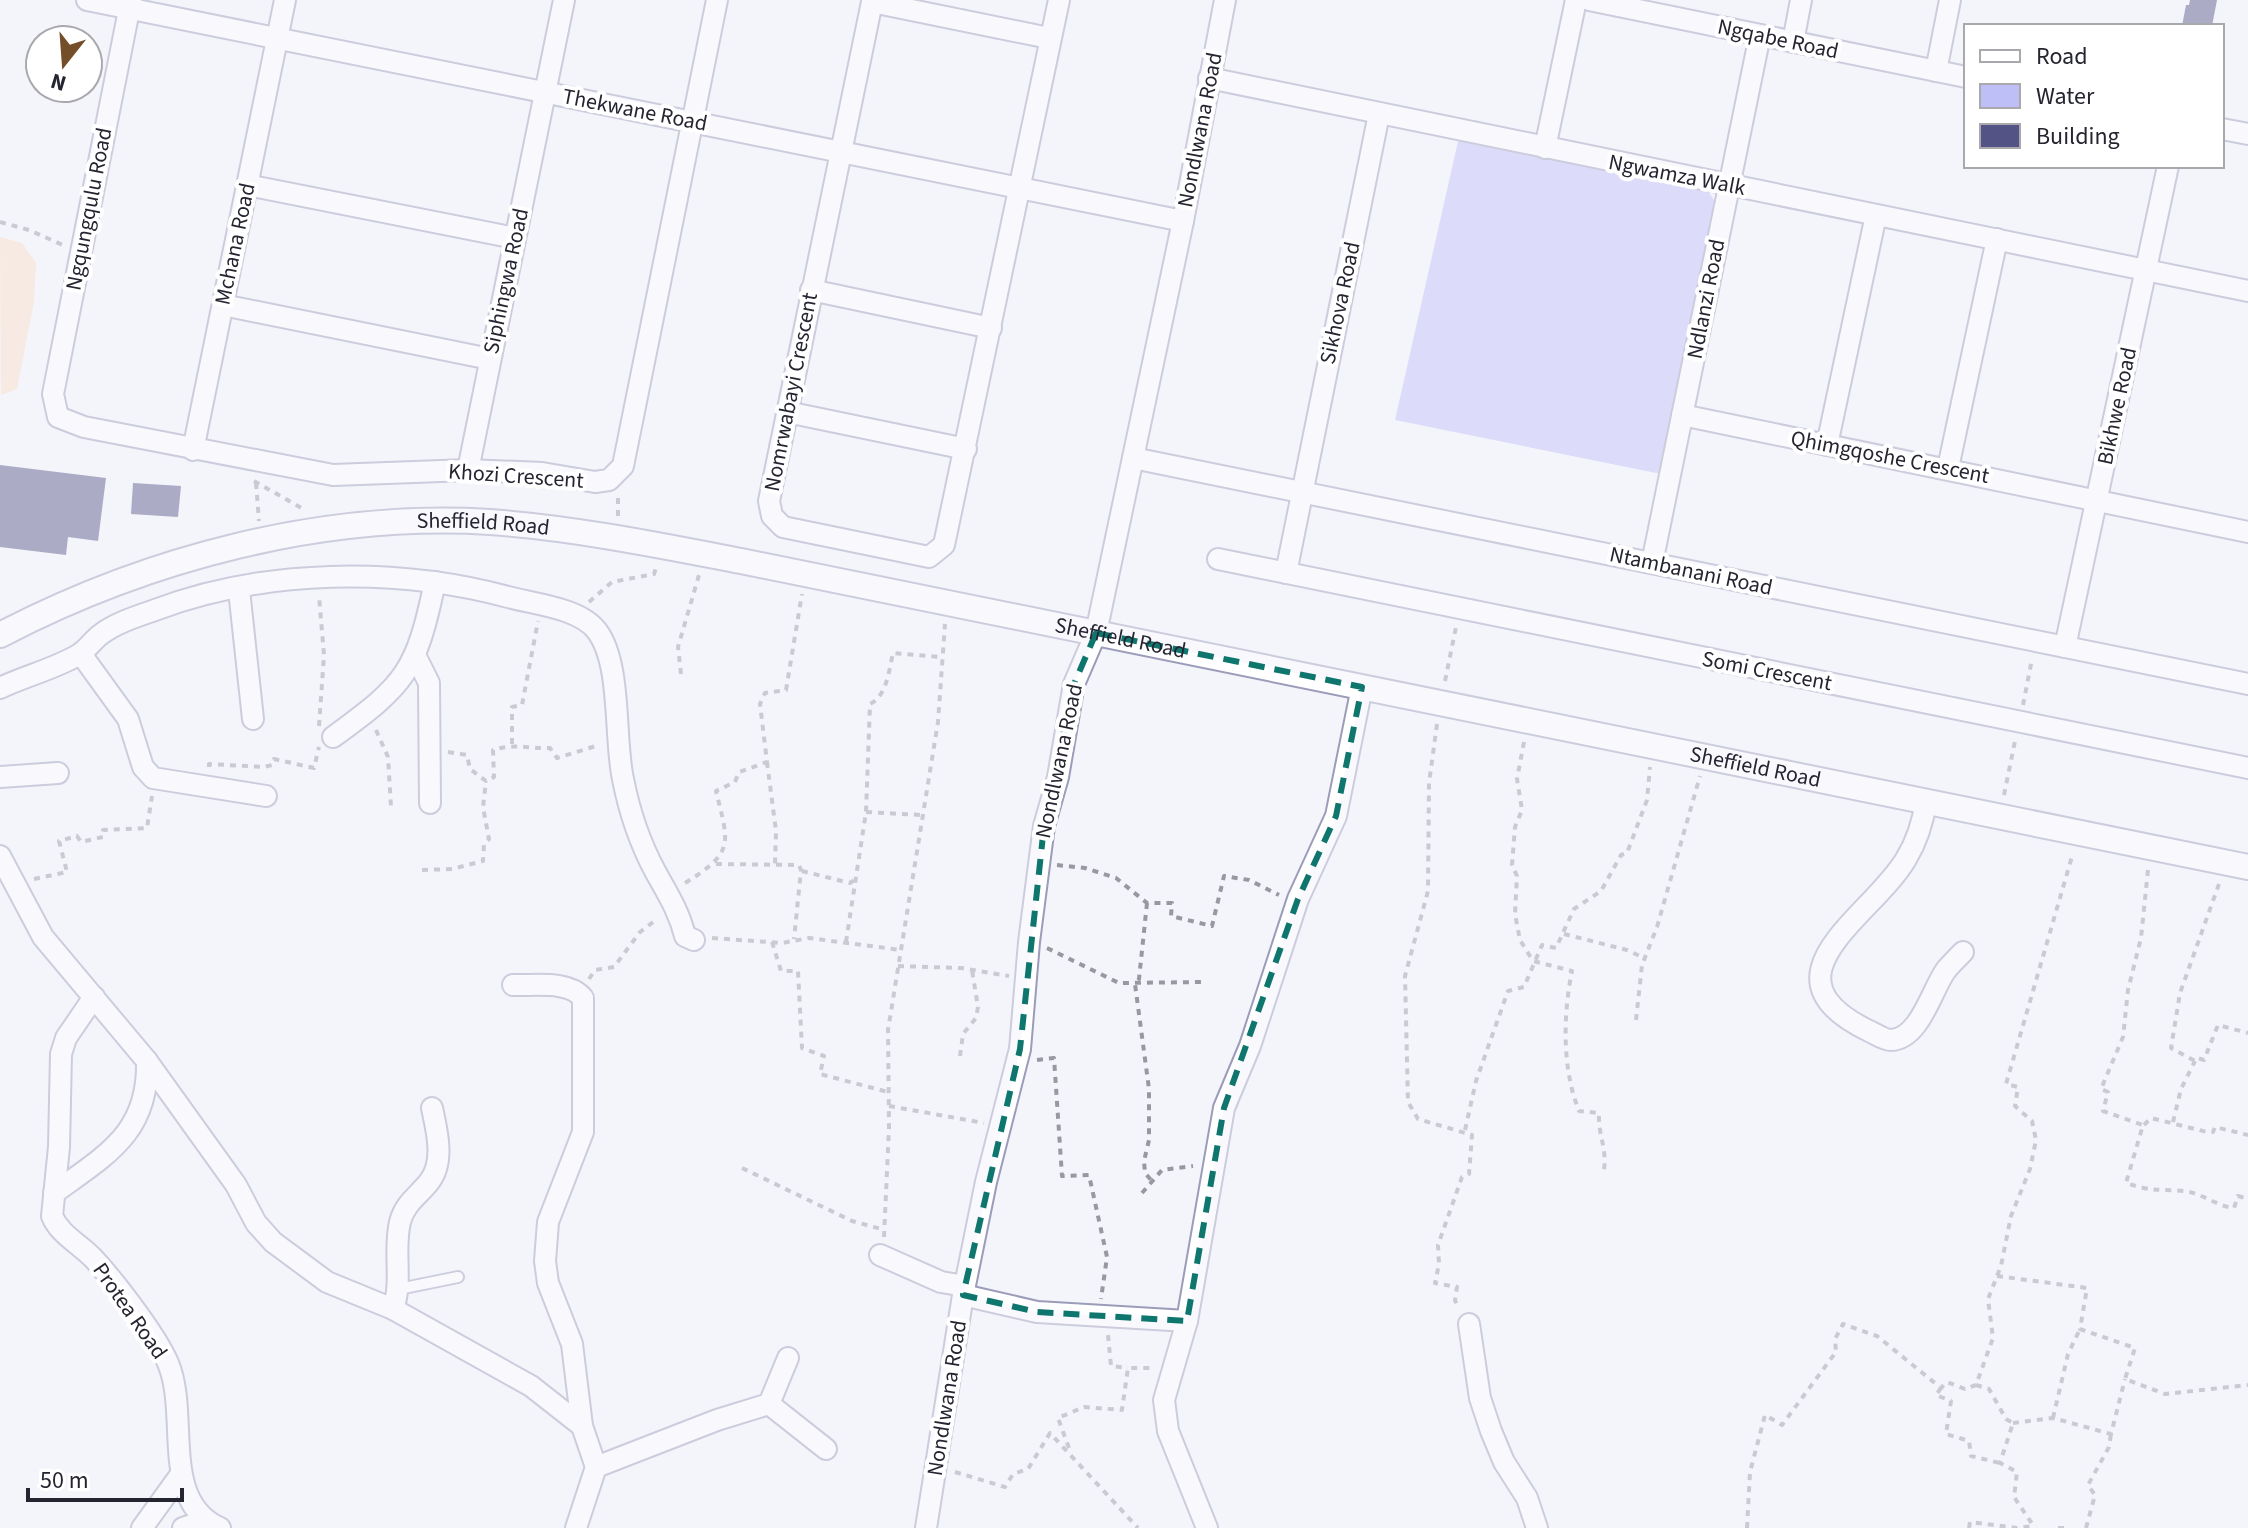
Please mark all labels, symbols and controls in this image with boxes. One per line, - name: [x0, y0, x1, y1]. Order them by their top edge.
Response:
- street label: Ngqabe Road: [1715, 11, 1841, 67]
- north arrow: [24, 24, 104, 104]
- legend: [1964, 24, 2224, 168]
- text: Road: [2036, 39, 2088, 74]
- street label: Nondlwana Road: [1169, 50, 1231, 210]
- text: N: [47, 65, 70, 100]
- text: Water: [2036, 79, 2095, 114]
- street label: Thekwane Road: [560, 80, 710, 140]
- text: Building: [2036, 119, 2120, 154]
- street label: Ngqungqulu Road: [58, 125, 120, 293]
- street label: Ngwamza Walk: [1606, 146, 1748, 204]
- street label: Mchana Road: [206, 180, 264, 308]
- street label: Siphingwa Road: [475, 205, 537, 357]
- street label: Ndlanzi Road: [1679, 236, 1733, 362]
- street label: Sikhova Road: [1311, 239, 1369, 367]
- street label: Nomrwabayi Crescent: [756, 289, 826, 494]
- street label: Bikhwe Road: [2089, 344, 2145, 468]
- street label: Qhimgqoshe Crescent: [1788, 422, 1993, 492]
- street label: Khozi Crescent: [447, 455, 585, 497]
- street label: Sheffield Road: [416, 505, 551, 544]
- street label: Ntambanani Road: [1607, 538, 1775, 604]
- street label: Sheffield Road: [1052, 609, 1189, 667]
- street label: Somi Crescent: [1699, 643, 1835, 699]
- street label: Nondlwana Road: [1027, 681, 1091, 841]
- street label: Sheffield Road: [1687, 738, 1824, 796]
- street label: Protea Road: [85, 1256, 175, 1366]
- street label: Nondlwana Road: [919, 1318, 975, 1478]
- scale bar: [28, 1452, 182, 1502]
- text: 50 m: [40, 1463, 89, 1498]

